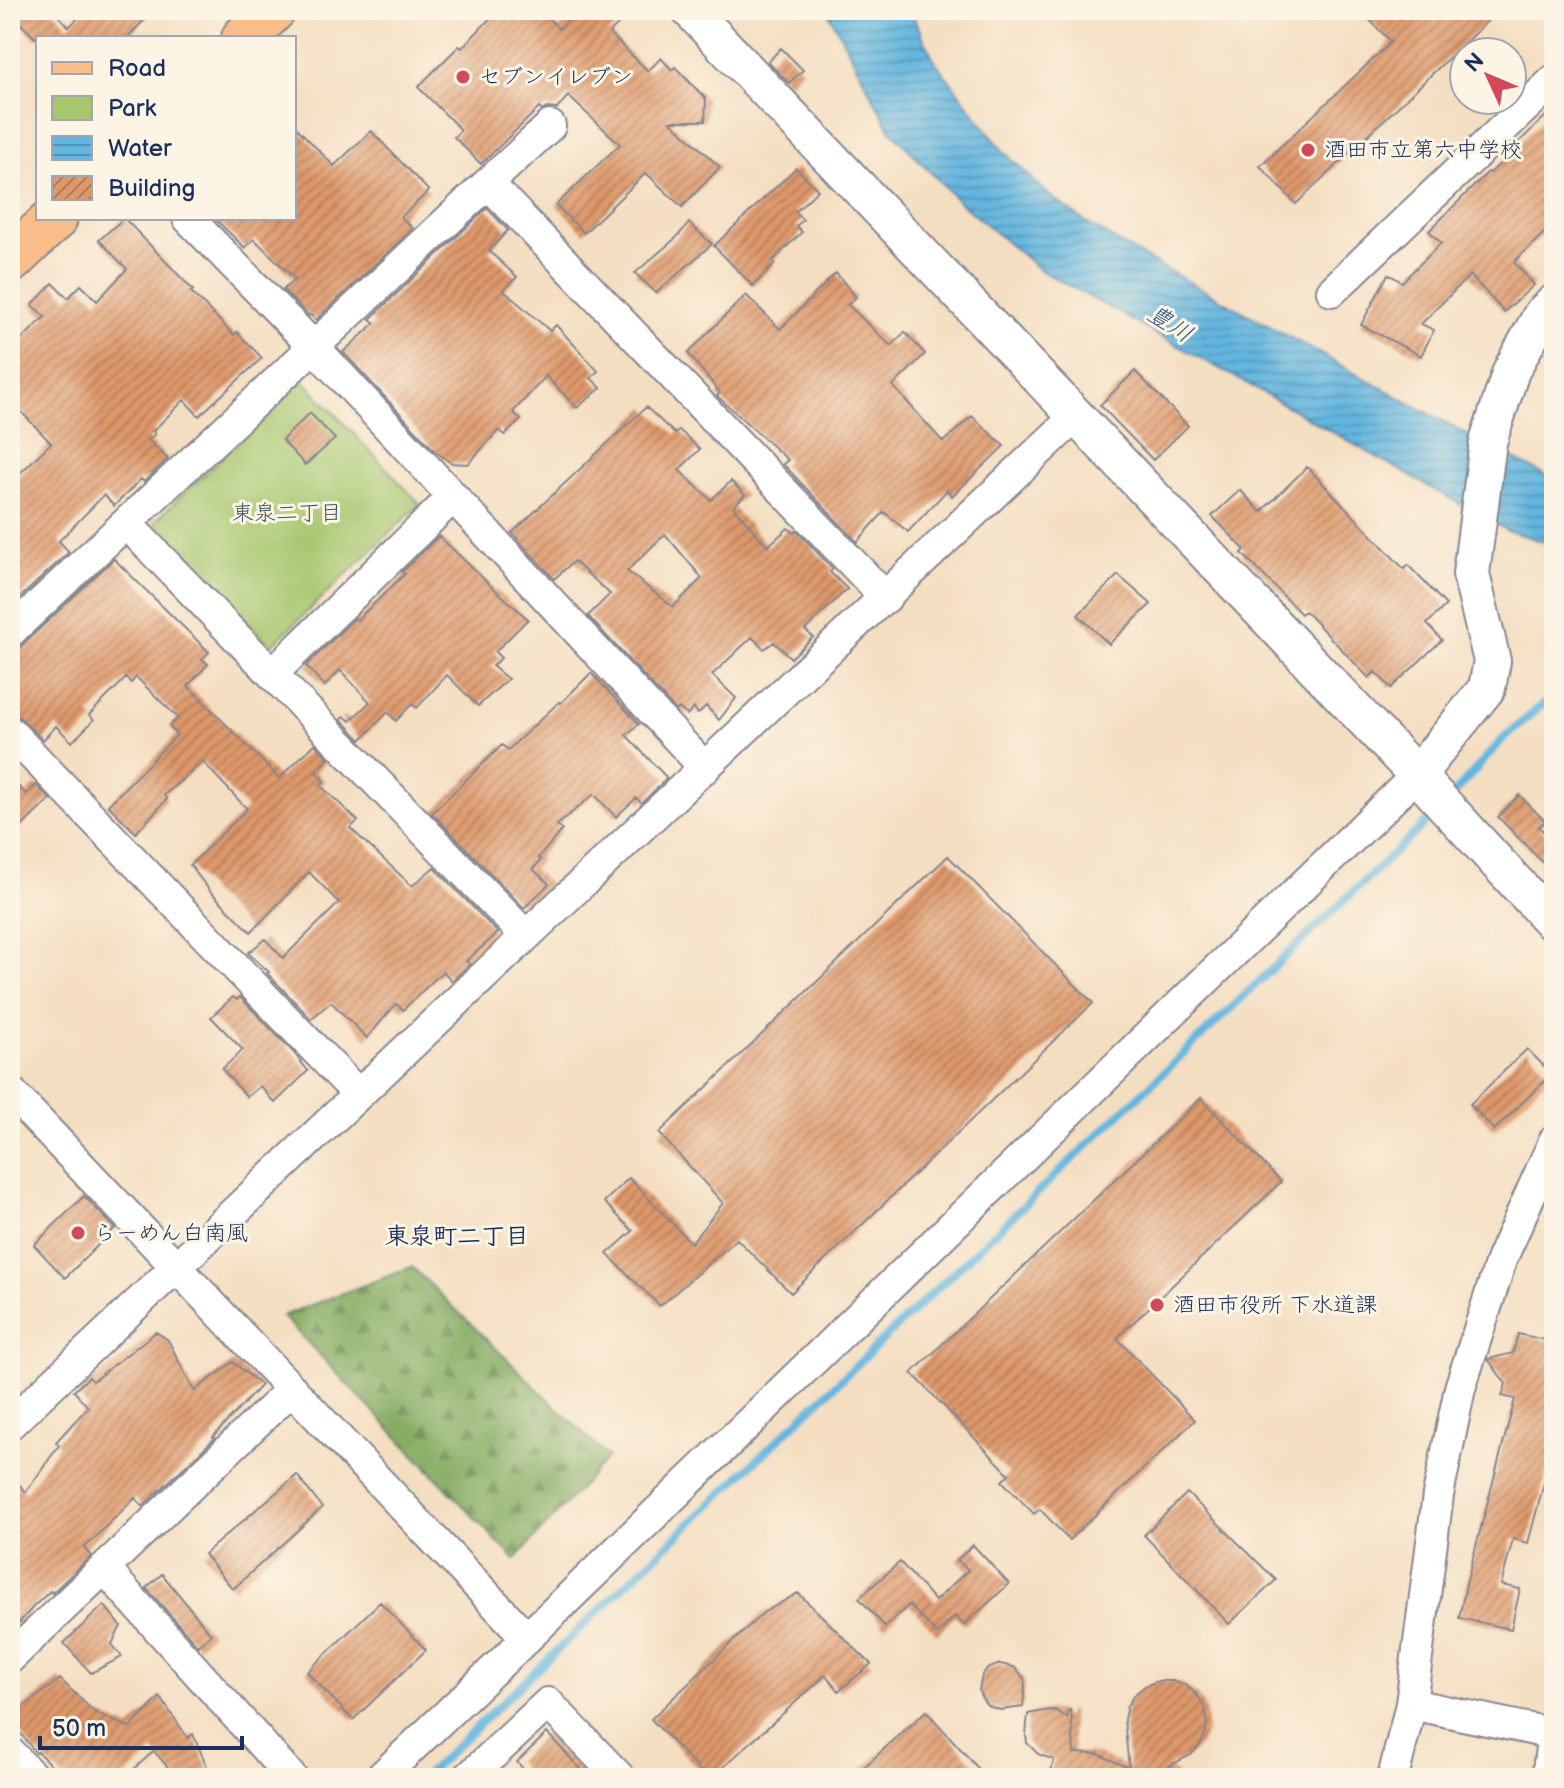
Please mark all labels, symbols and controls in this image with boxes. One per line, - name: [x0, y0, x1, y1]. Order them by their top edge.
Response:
- legend: [36, 36, 296, 220]
- north arrow: [1448, 36, 1528, 116]
- text: N: [1459, 48, 1490, 78]
- text: Road: [108, 54, 166, 83]
- place label: セブンイレブン: [479, 64, 633, 91]
- marker: セブンイレブン: [454, 68, 472, 86]
- text: Park: [108, 94, 156, 123]
- text: Water: [108, 134, 172, 163]
- place label: 酒田市立第六中学校: [1324, 137, 1522, 164]
- marker: 酒田市立第六中学校: [1299, 141, 1317, 159]
- text: Building: [108, 174, 195, 203]
- water label: 豊川: [1142, 299, 1198, 349]
- park label: 東泉二丁目: [232, 500, 342, 527]
- place label: らーめん白南風: [94, 1220, 248, 1247]
- district label: 東泉町二丁目: [385, 1222, 529, 1251]
- marker: らーめん白南風: [69, 1224, 87, 1242]
- place label: 酒田市役所 下水道課: [1173, 1292, 1377, 1319]
- marker: 酒田市役所 下水道課: [1148, 1296, 1166, 1314]
- scale bar: [40, 1700, 242, 1750]
- text: 50 m: [52, 1714, 106, 1743]

